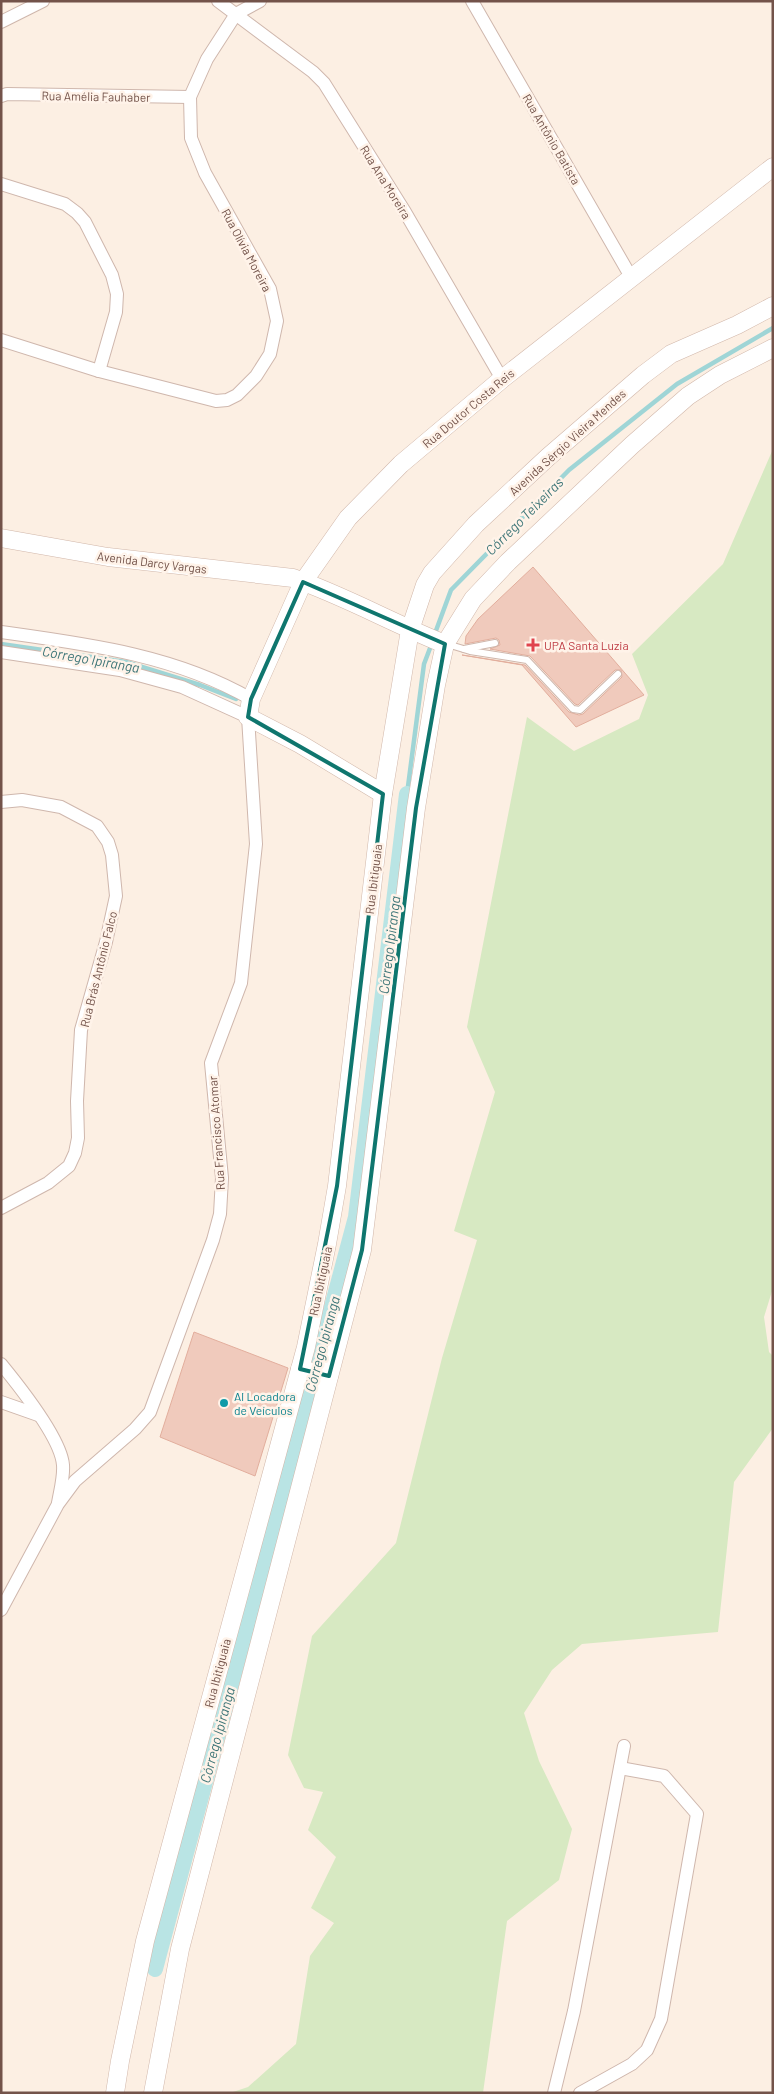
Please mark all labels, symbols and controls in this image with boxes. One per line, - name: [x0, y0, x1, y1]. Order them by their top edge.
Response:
- street label: Rua Amélia Fauhaber: [41, 88, 151, 104]
- street label: Rua Antônio Batista: [520, 91, 584, 187]
- street label: Rua Ana Moreira: [358, 143, 414, 221]
- street label: Rua Olívia Moreira: [219, 206, 275, 294]
- street label: Rua Doutor Costa Reis: [419, 365, 517, 450]
- street label: Avenida Sérgio Vieira Mendes: [506, 386, 628, 498]
- water label: Córrego Teixeiras: [482, 473, 567, 558]
- street label: Avenida Darcy Vargas: [96, 548, 208, 576]
- marker: UPA Santa Luzia: [526, 638, 540, 652]
- place label: UPA Santa Luzia: [544, 638, 629, 652]
- water label: Córrego Ipiranga: [41, 642, 141, 676]
- street label: Rua Ibitiguaia: [362, 843, 384, 915]
- water label: Córrego Ipiranga: [375, 895, 403, 995]
- street label: Rua Brás Antônio Falco: [77, 909, 119, 1029]
- street label: Rua Francisco Atomar: [205, 1075, 227, 1191]
- street label: Rua Ibitiguaia: [306, 1245, 334, 1317]
- water label: Córrego Ipiranga: [301, 1294, 343, 1394]
- place label: Al Locadora de Veículos: [234, 1389, 296, 1417]
- marker: Al Locadora de Veículos: [218, 1397, 230, 1409]
- street label: Rua Ibitiguaia: [201, 1637, 233, 1709]
- water label: Córrego Ipiranga: [196, 1685, 238, 1785]

